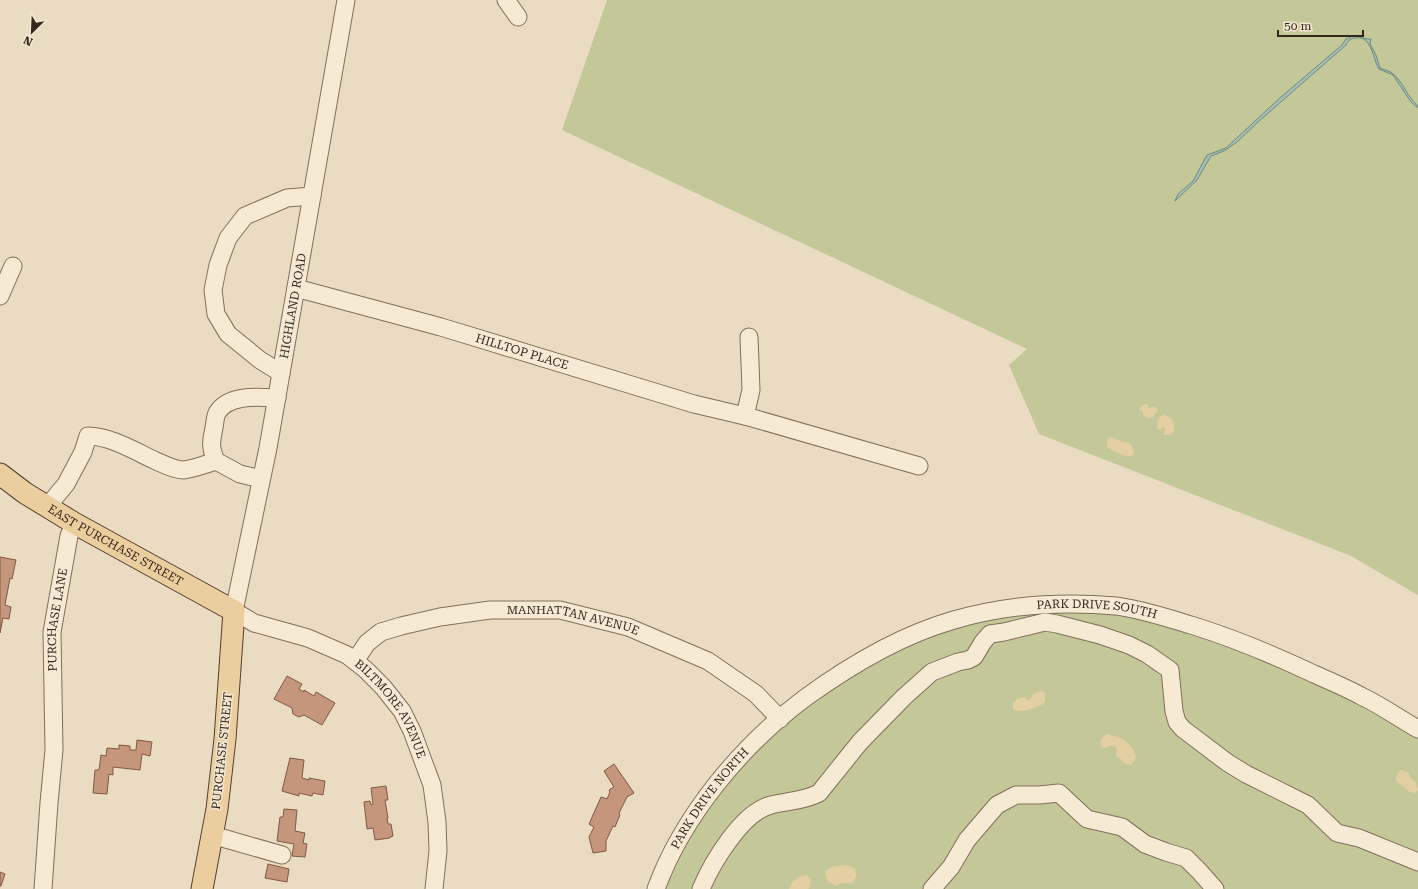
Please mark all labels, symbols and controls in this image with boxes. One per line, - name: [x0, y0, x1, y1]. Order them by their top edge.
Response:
- north arrow: [12, 12, 52, 52]
- scale bar: [1278, 12, 1363, 38]
- text: 50 m: [1284, 19, 1311, 33]
- text: N: [21, 33, 35, 48]
- street label: HIGHLAND ROAD: [277, 252, 309, 360]
- street label: HILLTOP PLACE: [474, 331, 570, 372]
- street label: EAST PURCHASE STREET: [45, 502, 186, 589]
- street label: PURCHASE LANE: [45, 567, 70, 672]
- street label: PARK DRIVE SOUTH: [1036, 597, 1159, 622]
- street label: MANHATTAN AVENUE: [507, 603, 641, 638]
- street label: BILTMORE AVENUE: [352, 657, 429, 760]
- street label: PURCHASE STREET: [209, 692, 235, 810]
- street label: PARK DRIVE NORTH: [668, 745, 752, 851]

